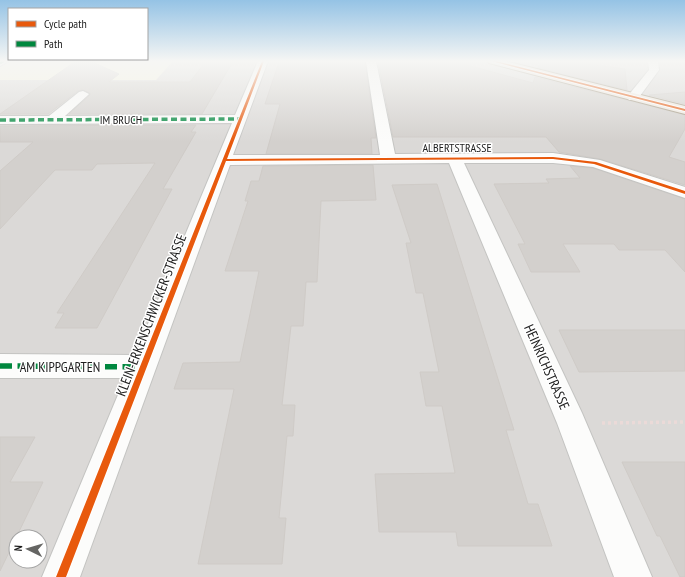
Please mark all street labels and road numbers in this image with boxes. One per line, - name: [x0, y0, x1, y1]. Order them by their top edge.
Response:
- street label: IM BRUCH: [100, 112, 142, 127]
- street label: ALBERTSTRASSE: [422, 140, 492, 155]
- street label: KLEIN-ERKENSCHWICKER-STRASSE: [112, 231, 190, 399]
- street label: HEINRICHSTRASSE: [520, 322, 574, 412]
- street label: AM KIPPGARTEN: [20, 358, 100, 376]

